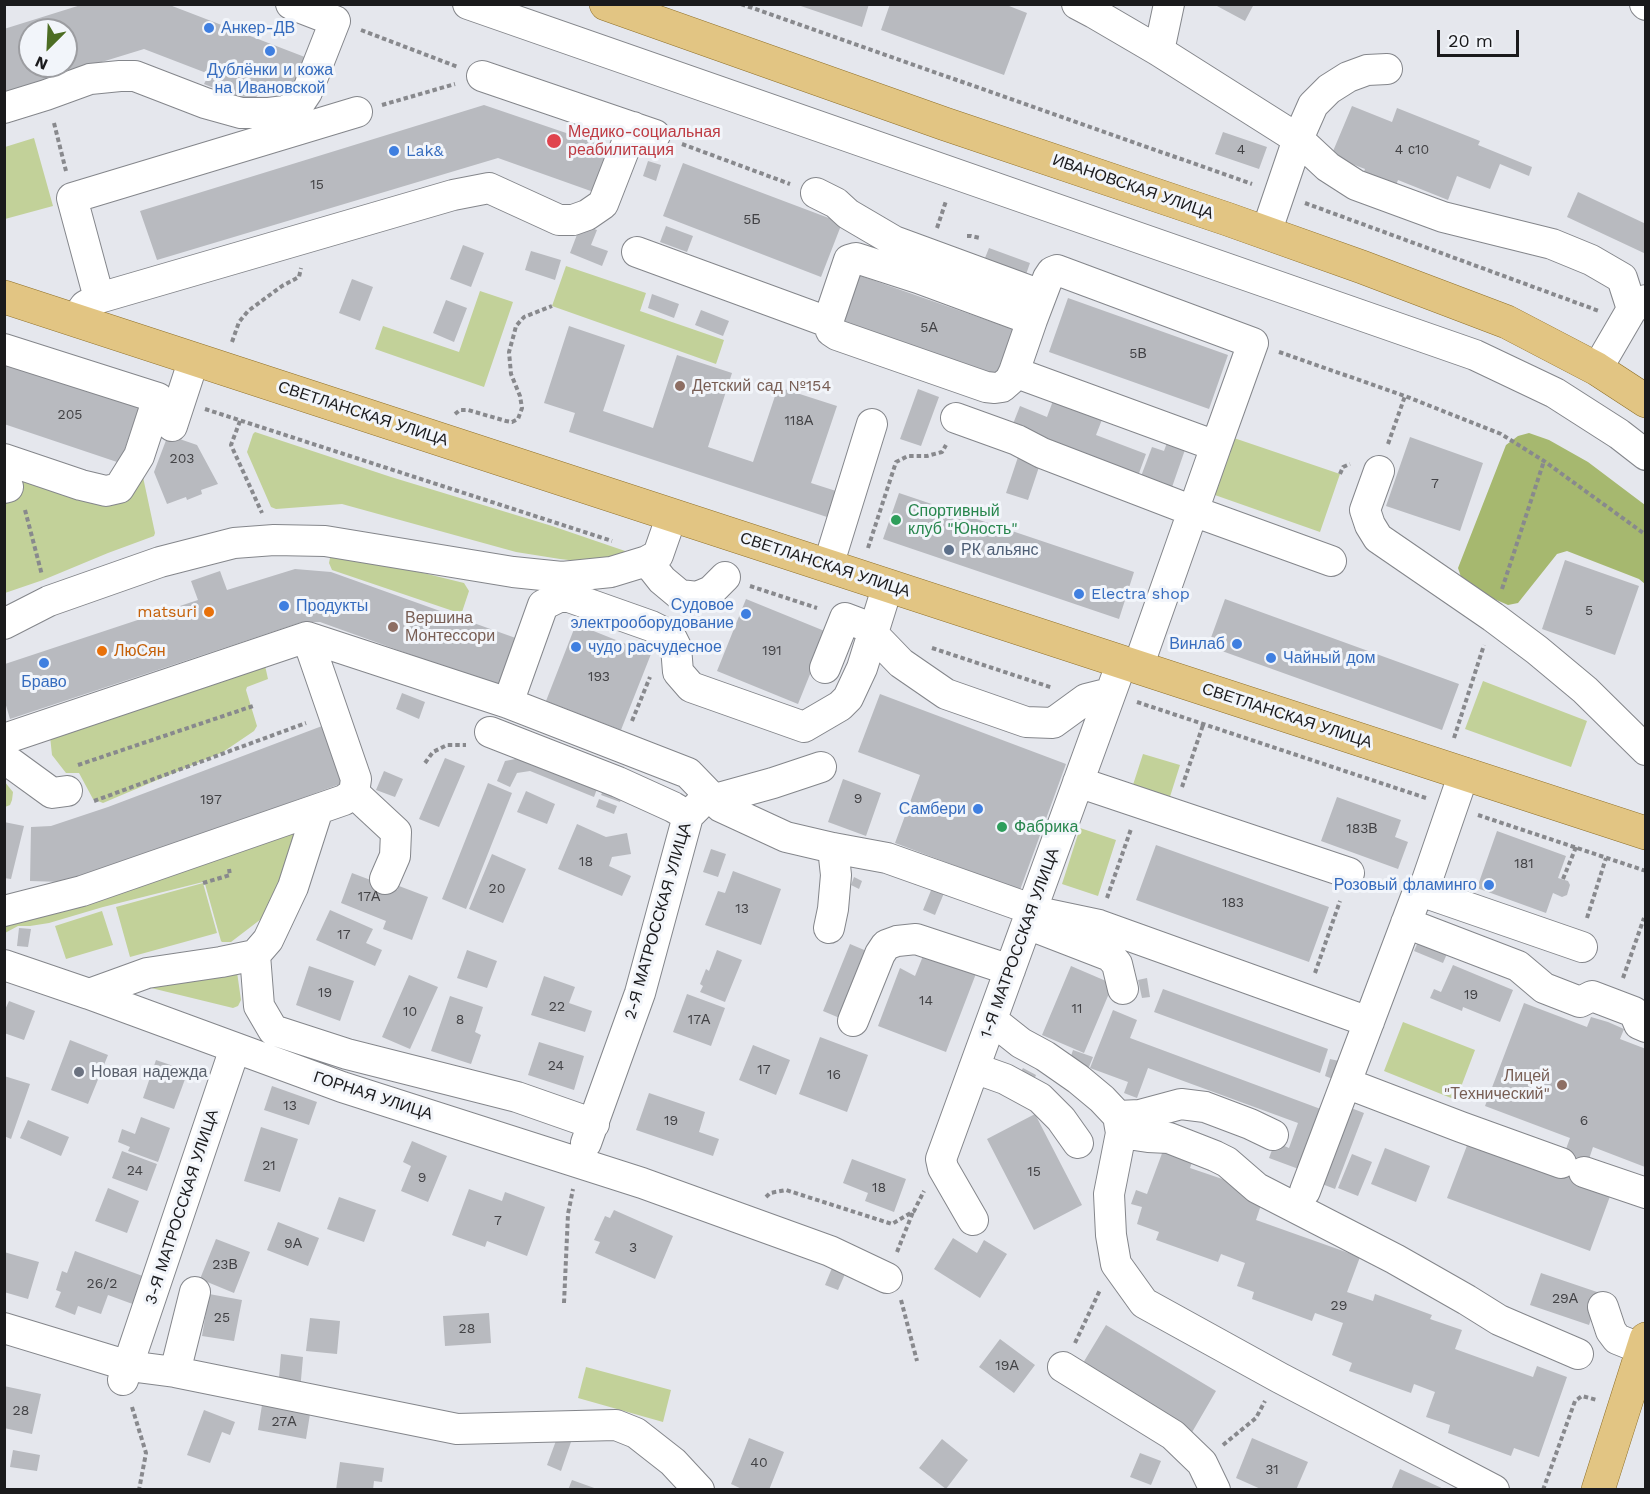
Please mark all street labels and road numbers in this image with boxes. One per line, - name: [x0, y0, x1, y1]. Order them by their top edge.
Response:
- street label: ИВАНОВСКАЯ УЛИЦА: [1050, 150, 1216, 224]
- street label: СВЕТЛАНСКАЯ УЛИЦА: [276, 377, 450, 451]
- street label: СВЕТЛАНСКАЯ УЛИЦА: [738, 528, 912, 602]
- street label: СВЕТЛАНСКАЯ УЛИЦА: [1200, 679, 1374, 753]
- street label: 2-Я МАТРОССКАЯ УЛИЦА: [621, 820, 695, 1022]
- street label: 1-Я МАТРОССКАЯ УЛИЦА: [977, 845, 1063, 1041]
- street label: ГОРНАЯ УЛИЦА: [311, 1068, 435, 1124]
- street label: 3-Я МАТРОССКАЯ УЛИЦА: [141, 1107, 223, 1307]

